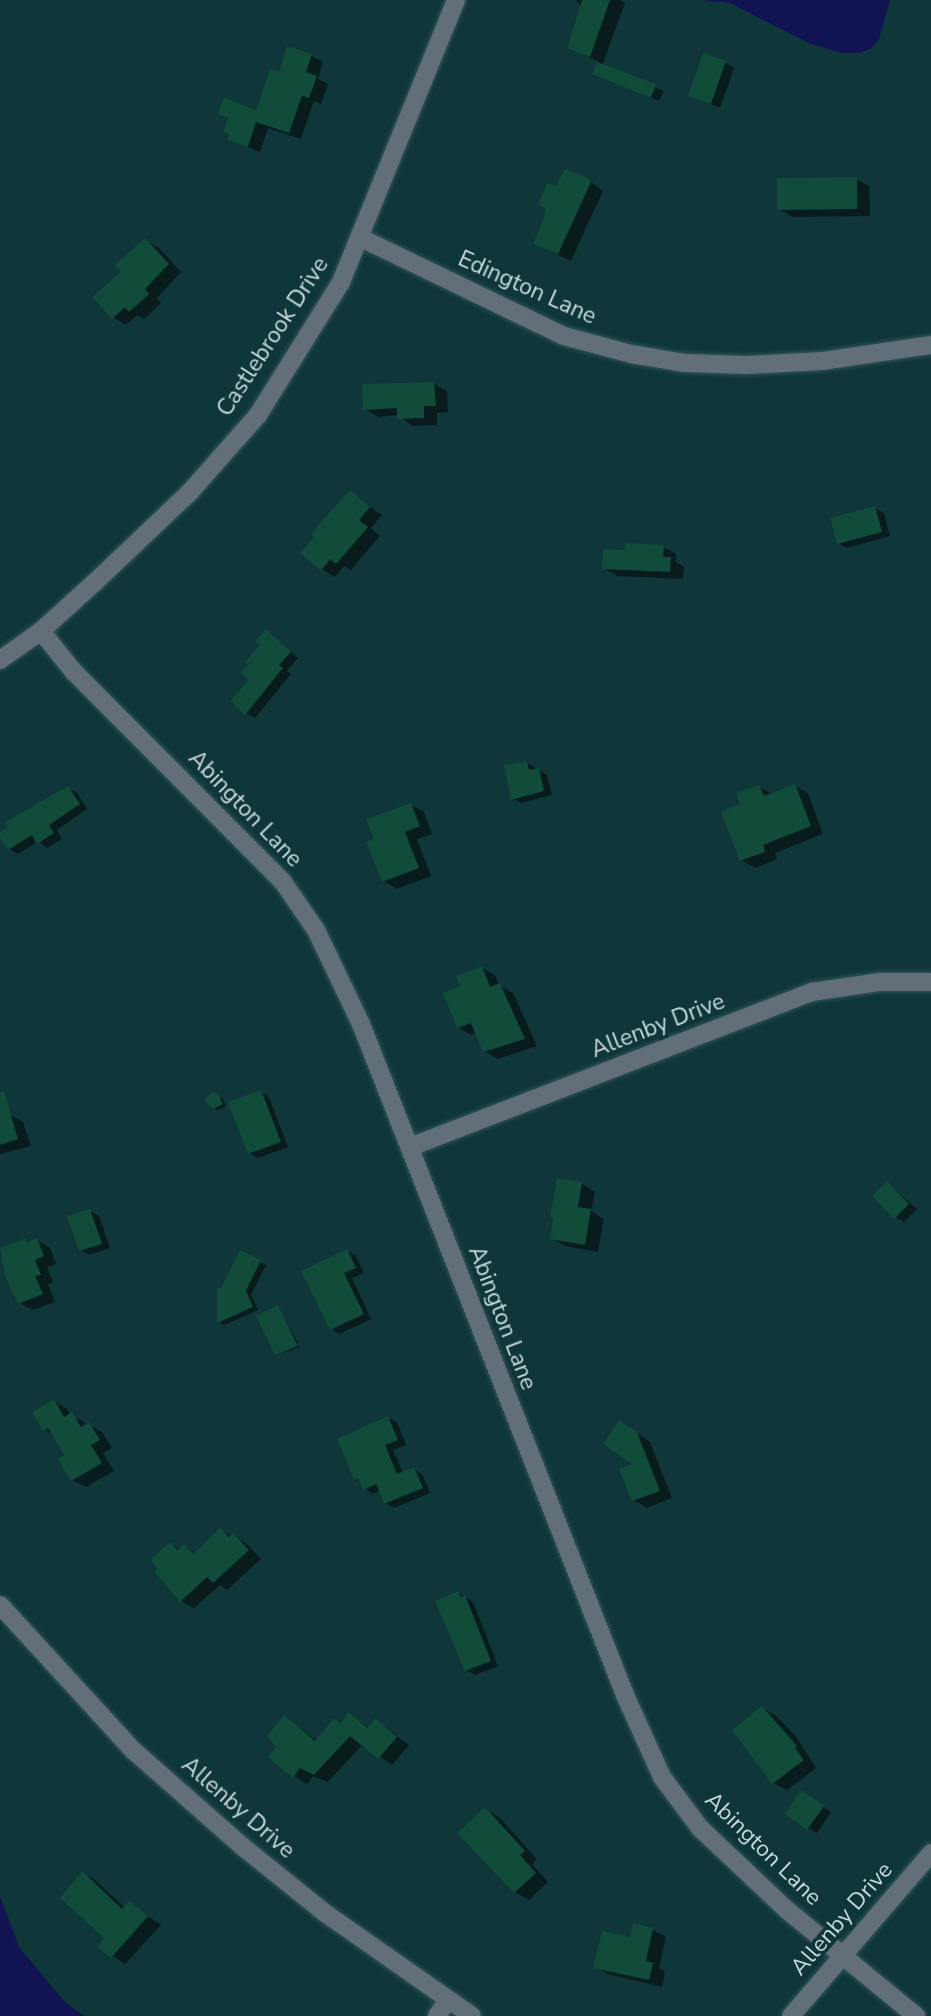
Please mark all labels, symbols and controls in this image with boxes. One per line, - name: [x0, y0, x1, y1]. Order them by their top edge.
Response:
- street label: Edington Lane: [454, 245, 600, 331]
- street label: Castlebrook Drive: [211, 252, 335, 422]
- street label: Abington Lane: [182, 745, 308, 873]
- street label: Allenby Drive: [587, 988, 729, 1064]
- street label: Abington Lane: [462, 1242, 542, 1394]
- street label: Allenby Drive: [176, 1751, 300, 1865]
- street label: Abington Lane: [699, 1786, 827, 1912]
- street label: Allenby Drive: [785, 1857, 899, 1981]

